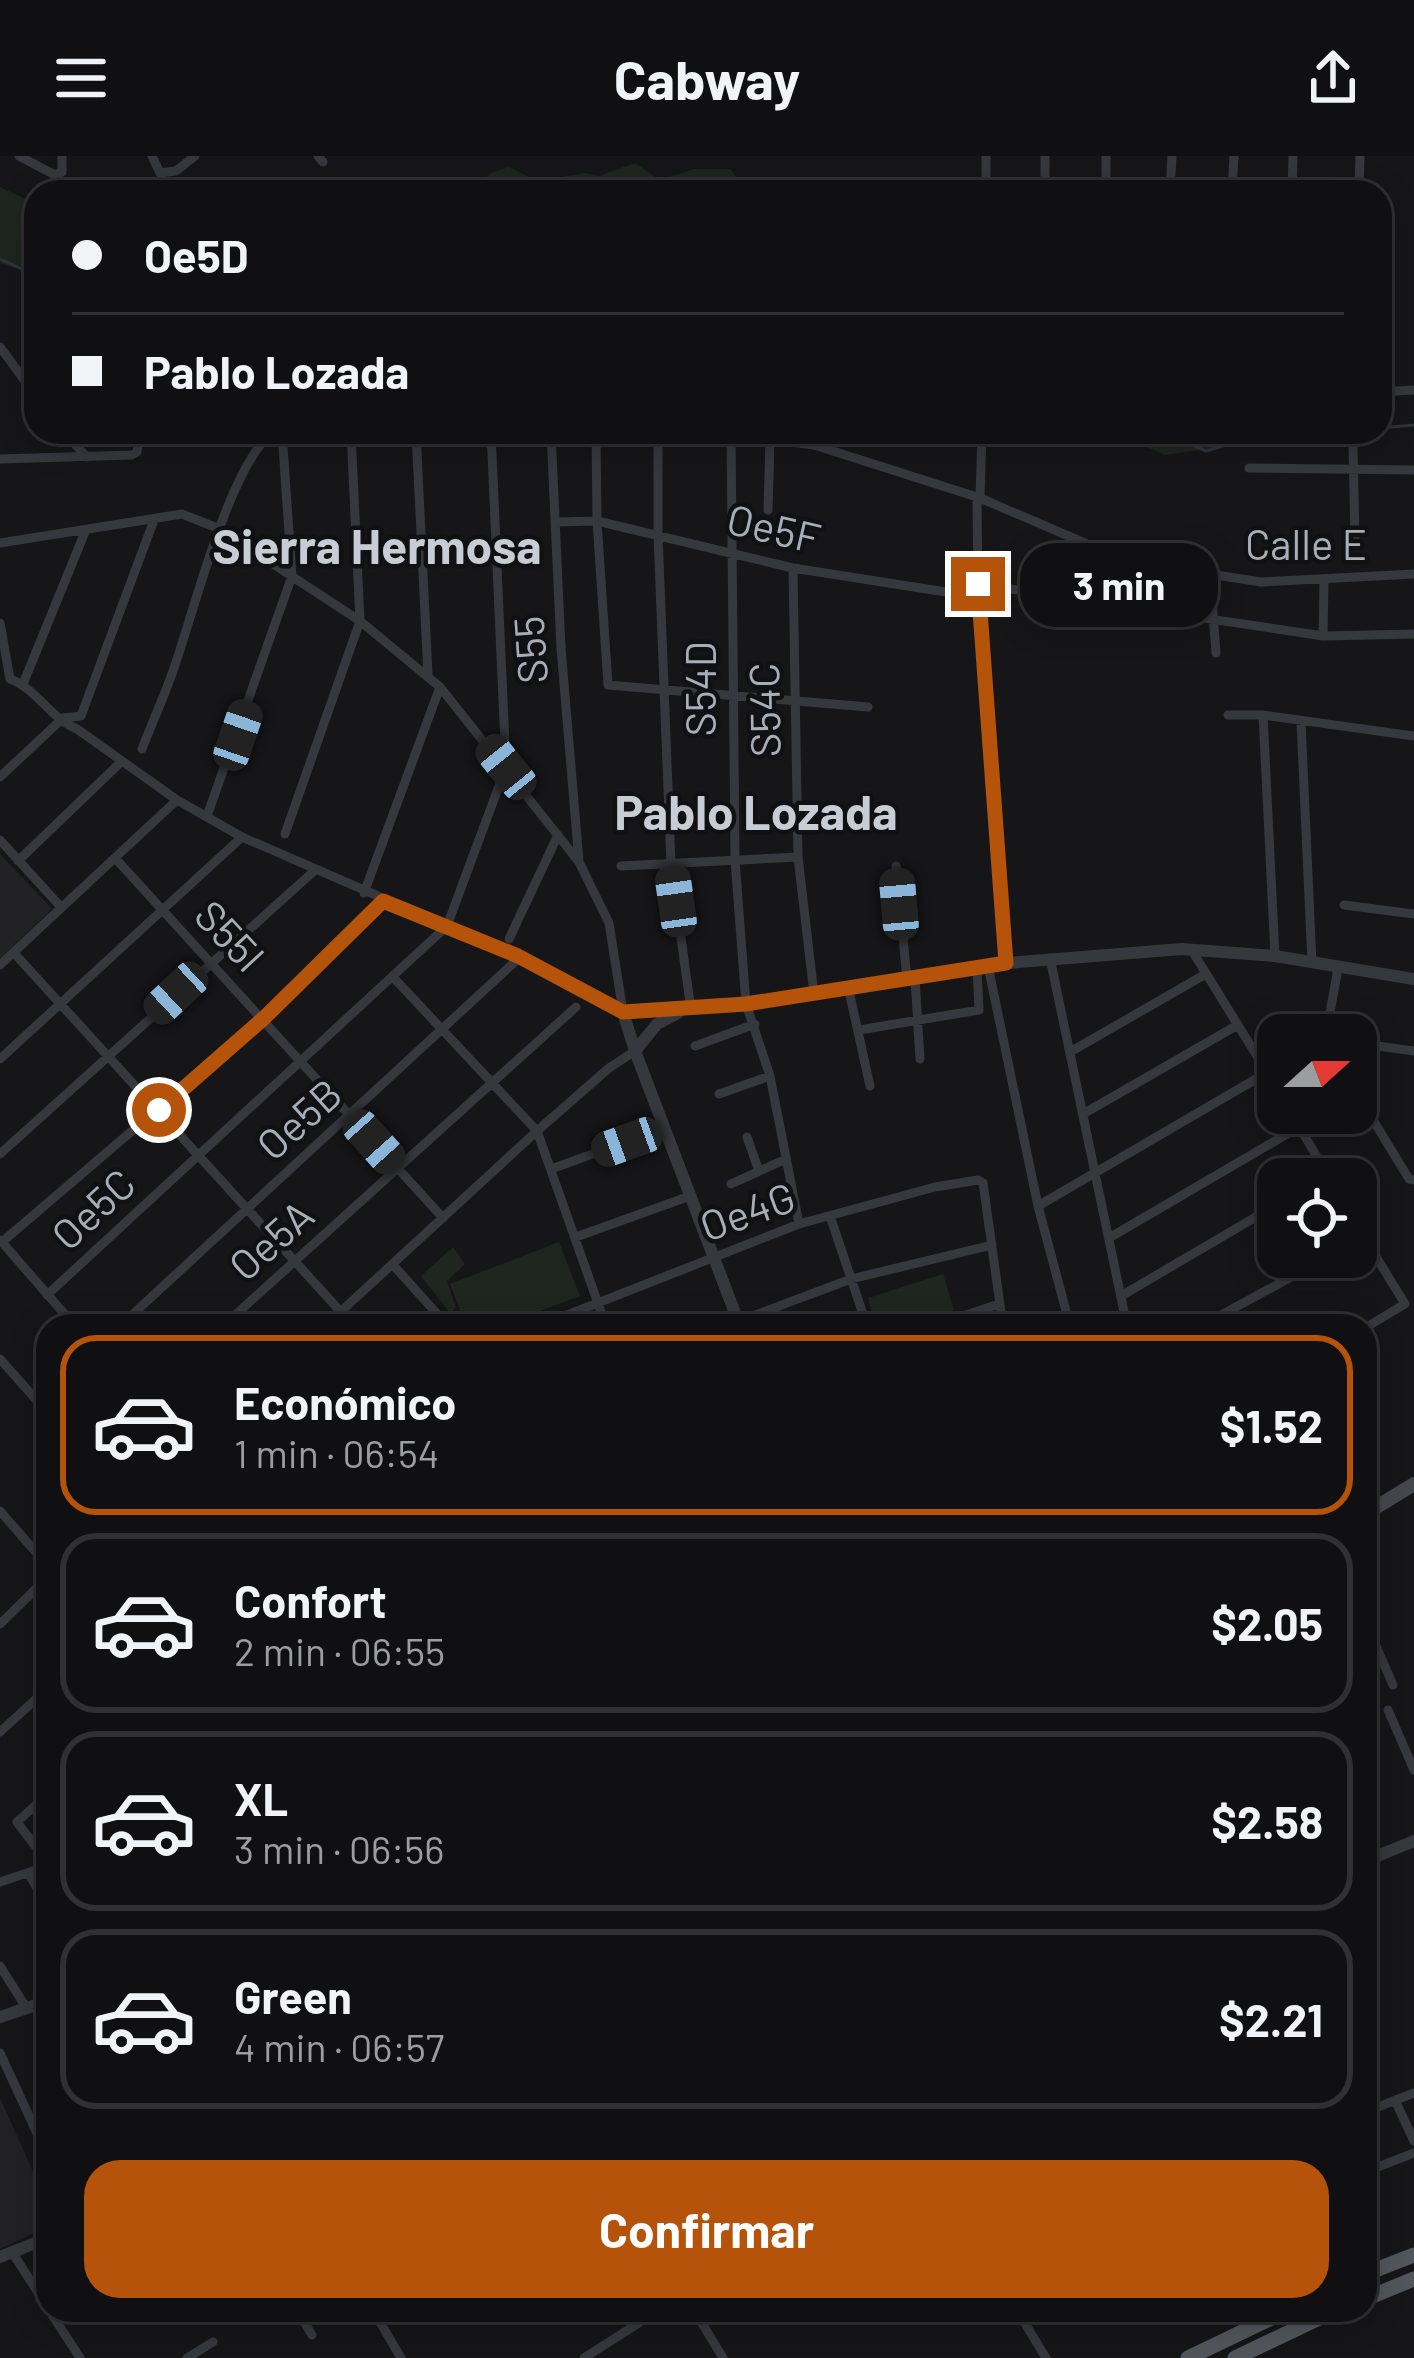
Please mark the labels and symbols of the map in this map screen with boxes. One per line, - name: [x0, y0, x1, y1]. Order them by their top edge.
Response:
- street label: Oe5F: [723, 492, 825, 562]
- district label: Sierra Hermosa: [212, 516, 542, 574]
- street label: Calle E: [1245, 518, 1367, 568]
- callout: 3 min: [1020, 542, 1218, 626]
- route end: [951, 557, 1005, 611]
- street label: S55: [502, 614, 556, 686]
- street label: S54D: [674, 641, 724, 737]
- street label: S54C: [737, 662, 789, 758]
- car: [209, 695, 267, 775]
- car: [469, 728, 543, 806]
- district label: Pablo Lozada: [614, 782, 898, 840]
- car: [653, 863, 699, 939]
- car: [878, 867, 920, 941]
- street label: S55I: [186, 889, 276, 981]
- car: [137, 955, 215, 1031]
- north arrow: [1257, 1014, 1377, 1134]
- street label: Oe5B: [245, 1067, 351, 1169]
- route start: [132, 1083, 186, 1137]
- car: [337, 1103, 411, 1181]
- car: [587, 1113, 667, 1171]
- street label: Oe5C: [40, 1157, 144, 1259]
- street label: Oe4G: [693, 1170, 801, 1250]
- street label: Oe5A: [218, 1188, 322, 1290]

